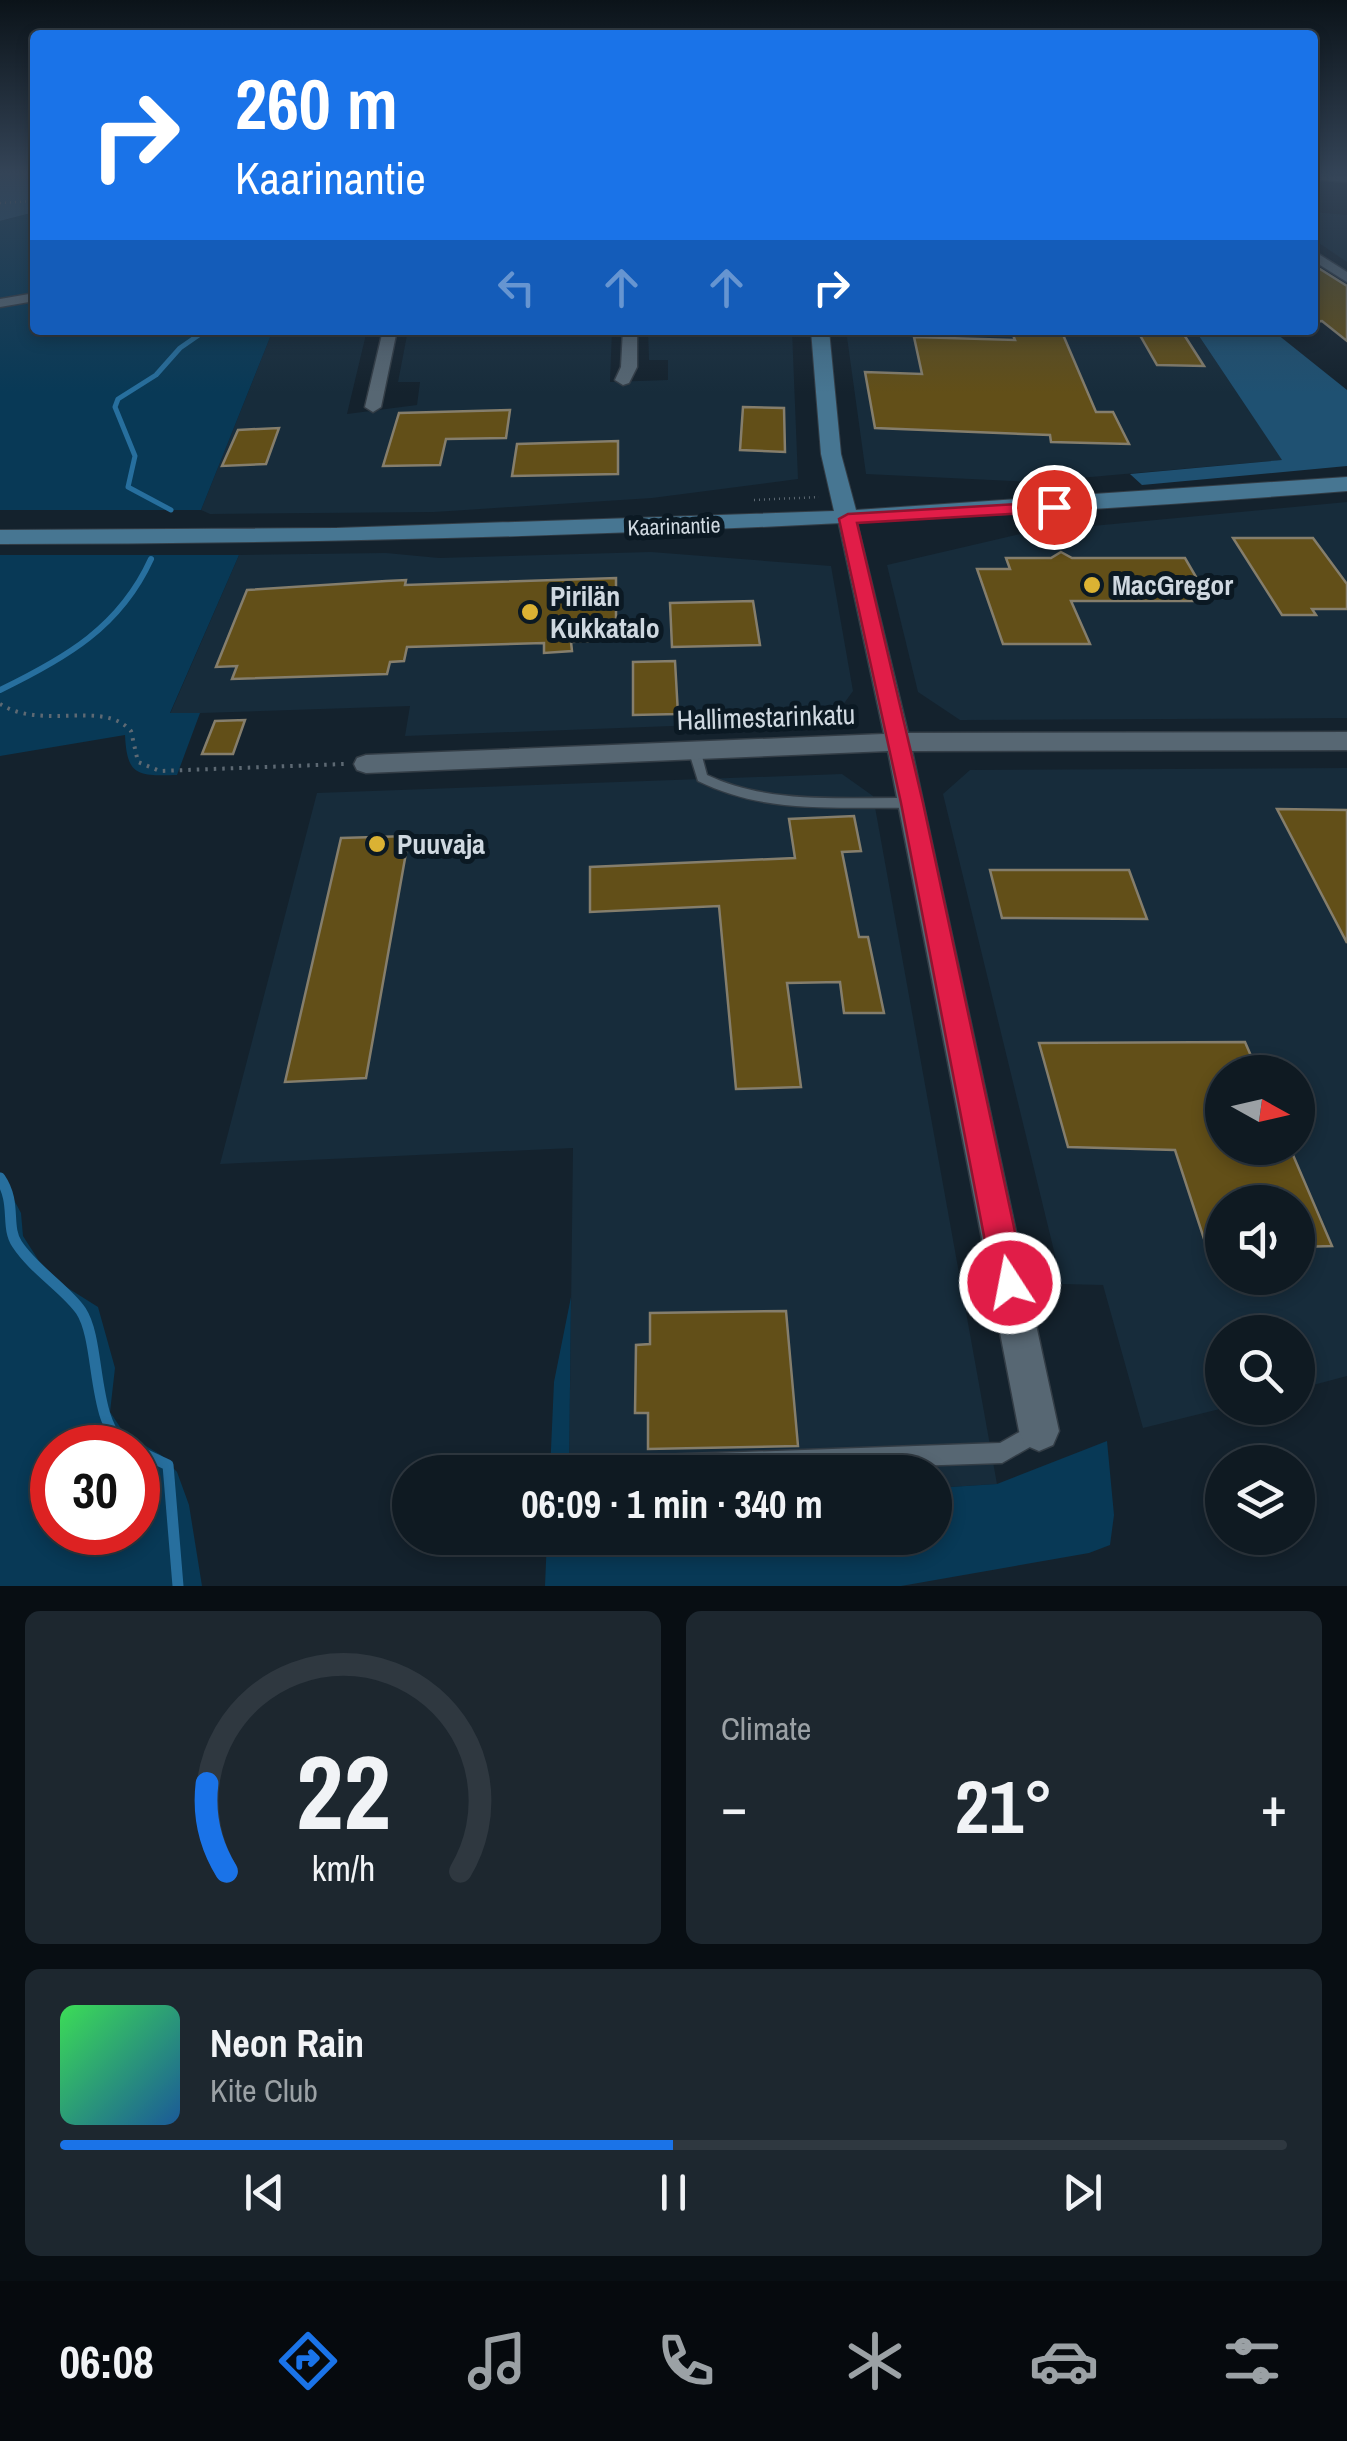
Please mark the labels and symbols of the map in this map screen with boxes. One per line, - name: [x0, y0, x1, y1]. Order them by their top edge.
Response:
- pin: [1012, 465, 1097, 550]
- street label: Kaarinantie: [627, 509, 721, 543]
- place label: MacGregor: [1112, 566, 1233, 604]
- marker: MacGregor: [1081, 574, 1103, 596]
- place label: Pirilän Kukkatalo: [550, 577, 660, 647]
- marker: Pirilän Kukkatalo: [519, 601, 541, 623]
- street label: Hallimestarinkatu: [676, 695, 856, 739]
- place label: Puuvaja: [397, 825, 485, 863]
- marker: Puuvaja: [366, 833, 388, 855]
- north arrow: [1205, 1055, 1315, 1165]
- position arrow: [958, 1231, 1062, 1335]
- speed limit sign: 30: [30, 1425, 160, 1555]

